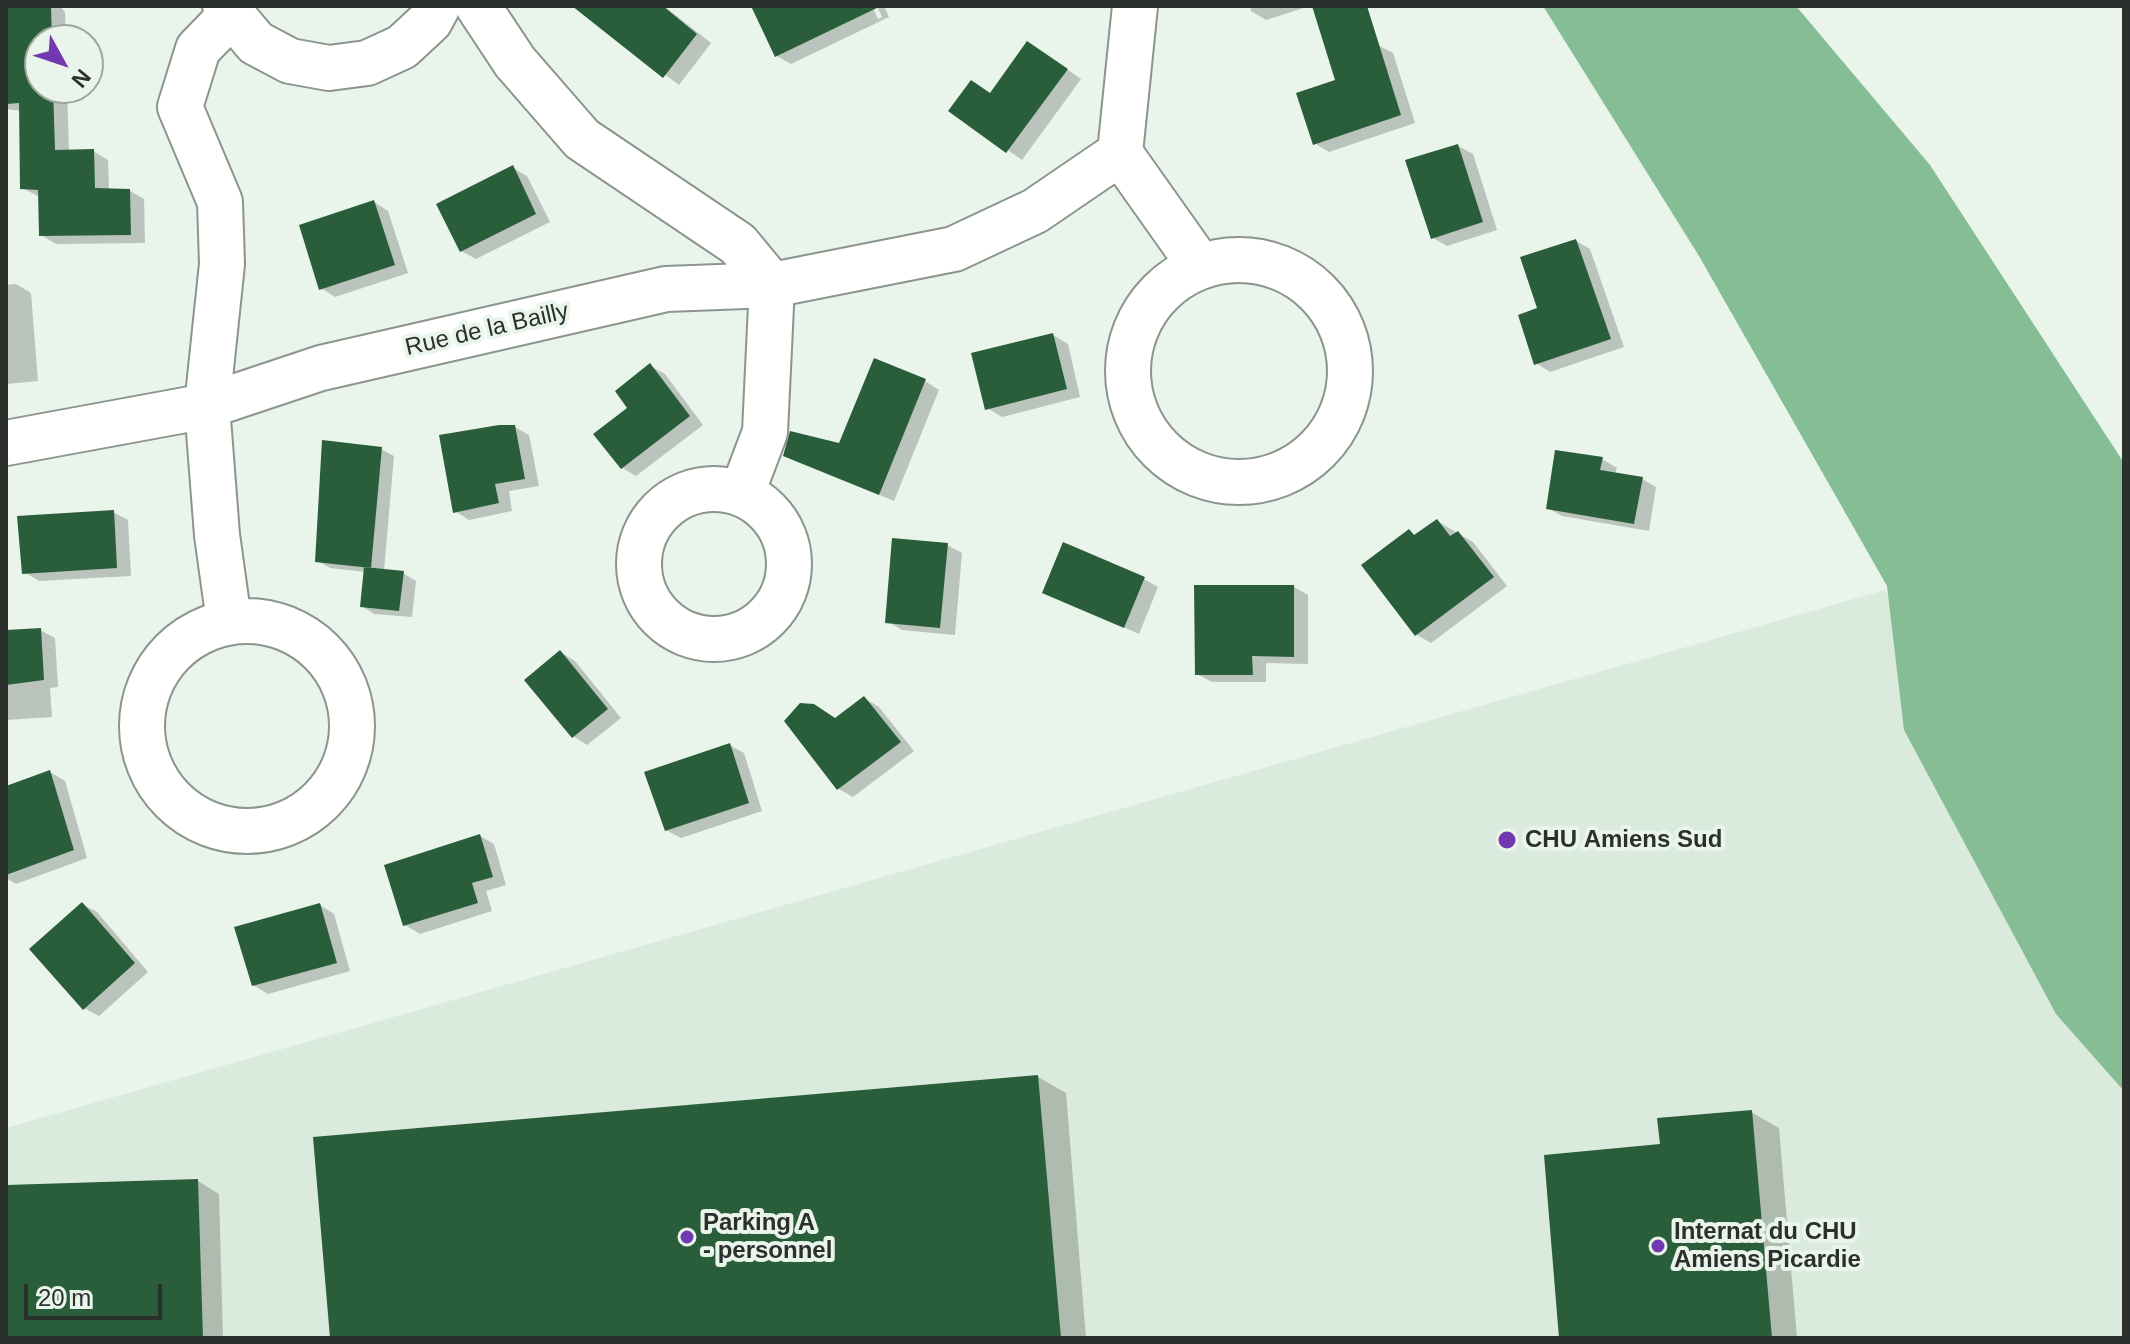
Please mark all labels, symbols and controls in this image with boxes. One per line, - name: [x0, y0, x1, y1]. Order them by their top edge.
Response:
- north arrow: [24, 24, 104, 104]
- text: N: [67, 64, 96, 93]
- street label: Rue de la Bailly: [403, 297, 571, 363]
- place label: CHU Amiens Sud: [1525, 826, 1722, 854]
- marker: CHU Amiens Sud: [1496, 829, 1518, 851]
- place label: Parking A - personnel: [703, 1209, 832, 1265]
- place label: Internat du CHU Amiens Picardie: [1674, 1218, 1861, 1274]
- marker: Parking A - personnel: [678, 1228, 696, 1246]
- marker: Internat du CHU Amiens Picardie: [1649, 1237, 1667, 1255]
- scale bar: [28, 1268, 166, 1318]
- text: 20 m: [38, 1284, 91, 1311]

